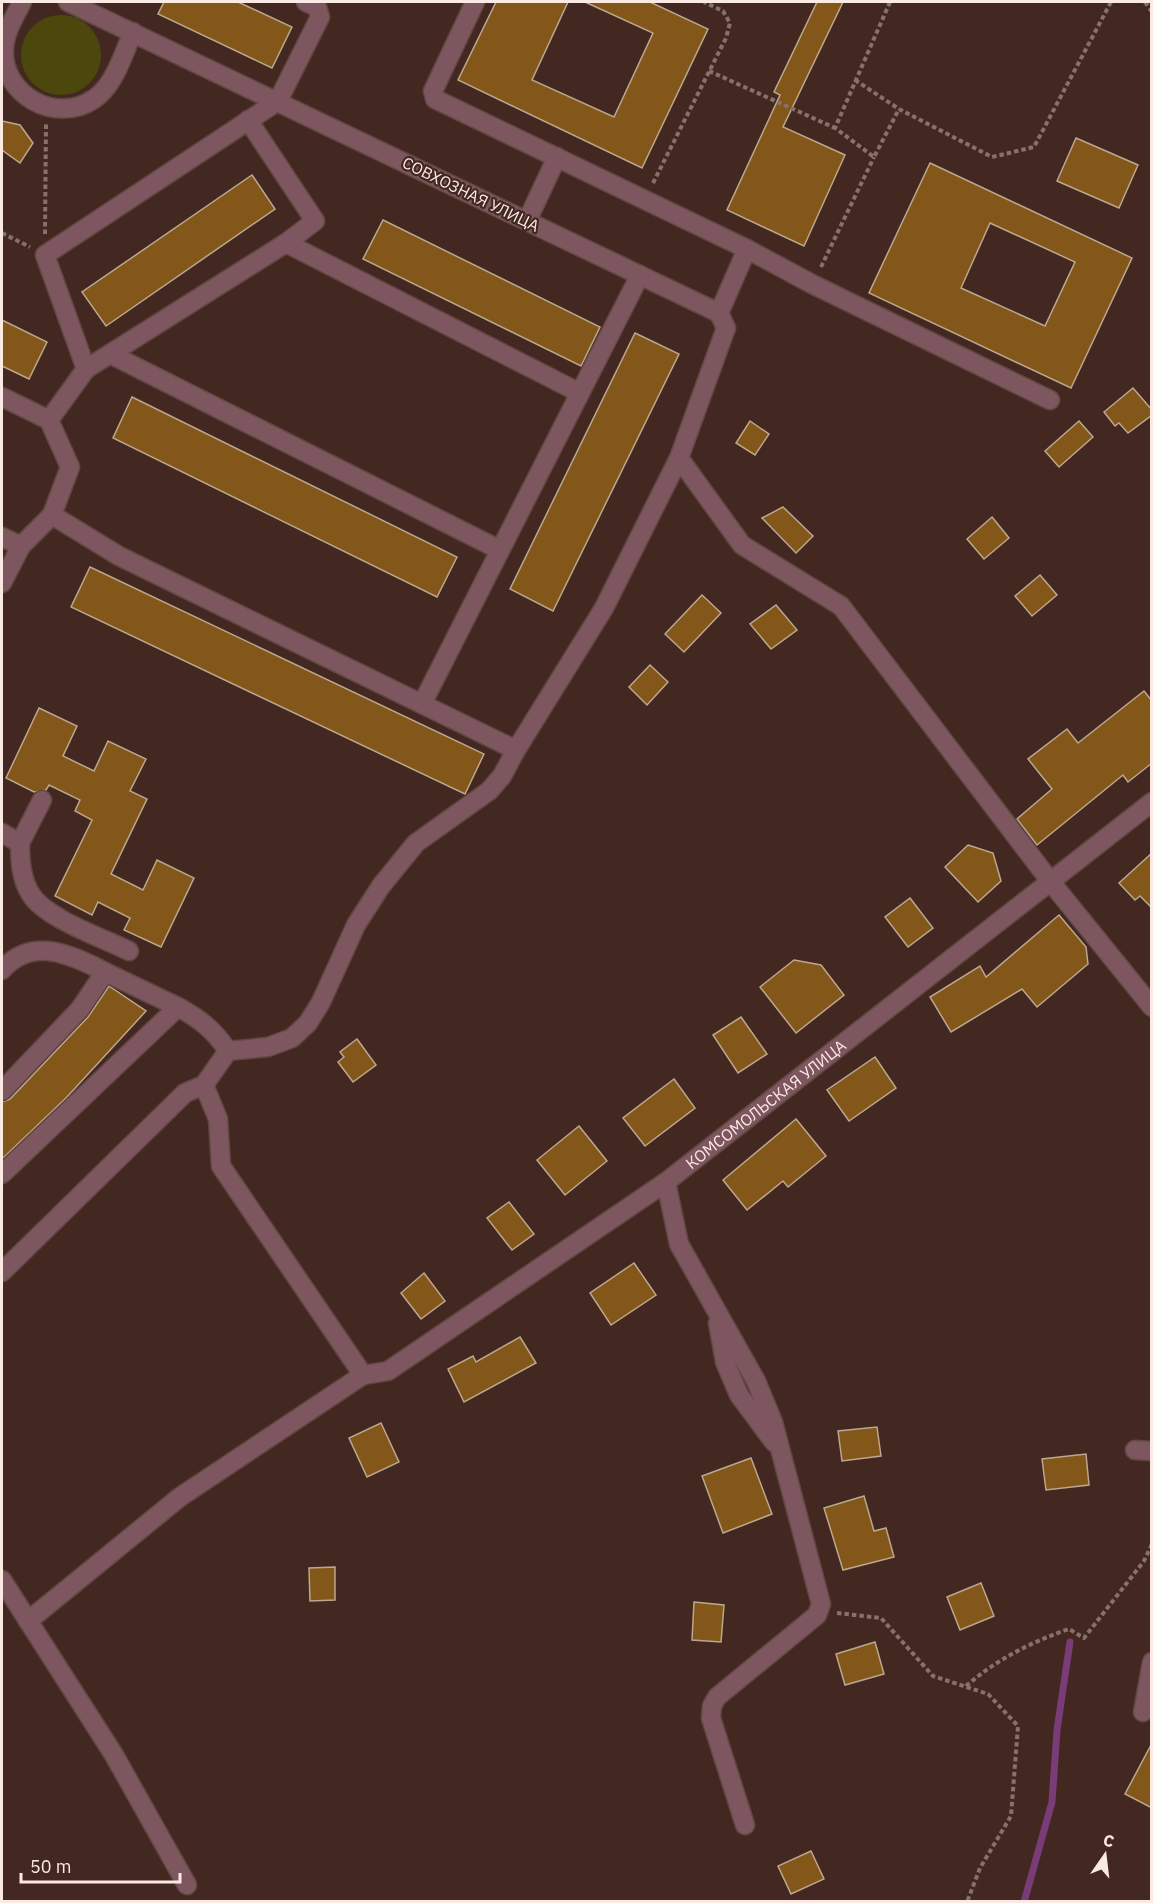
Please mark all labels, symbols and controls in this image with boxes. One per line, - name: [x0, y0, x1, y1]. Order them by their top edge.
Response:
- street label: СОВХОЗНАЯ УЛИЦА: [399, 152, 543, 236]
- street label: КОМСОМОЛЬСКАЯ УЛИЦА: [681, 1035, 850, 1173]
- north arrow: [1075, 1825, 1135, 1885]
- text: С: [1101, 1829, 1116, 1851]
- scale bar: [21, 1846, 180, 1884]
- text: 50 m: [30, 1855, 72, 1878]

